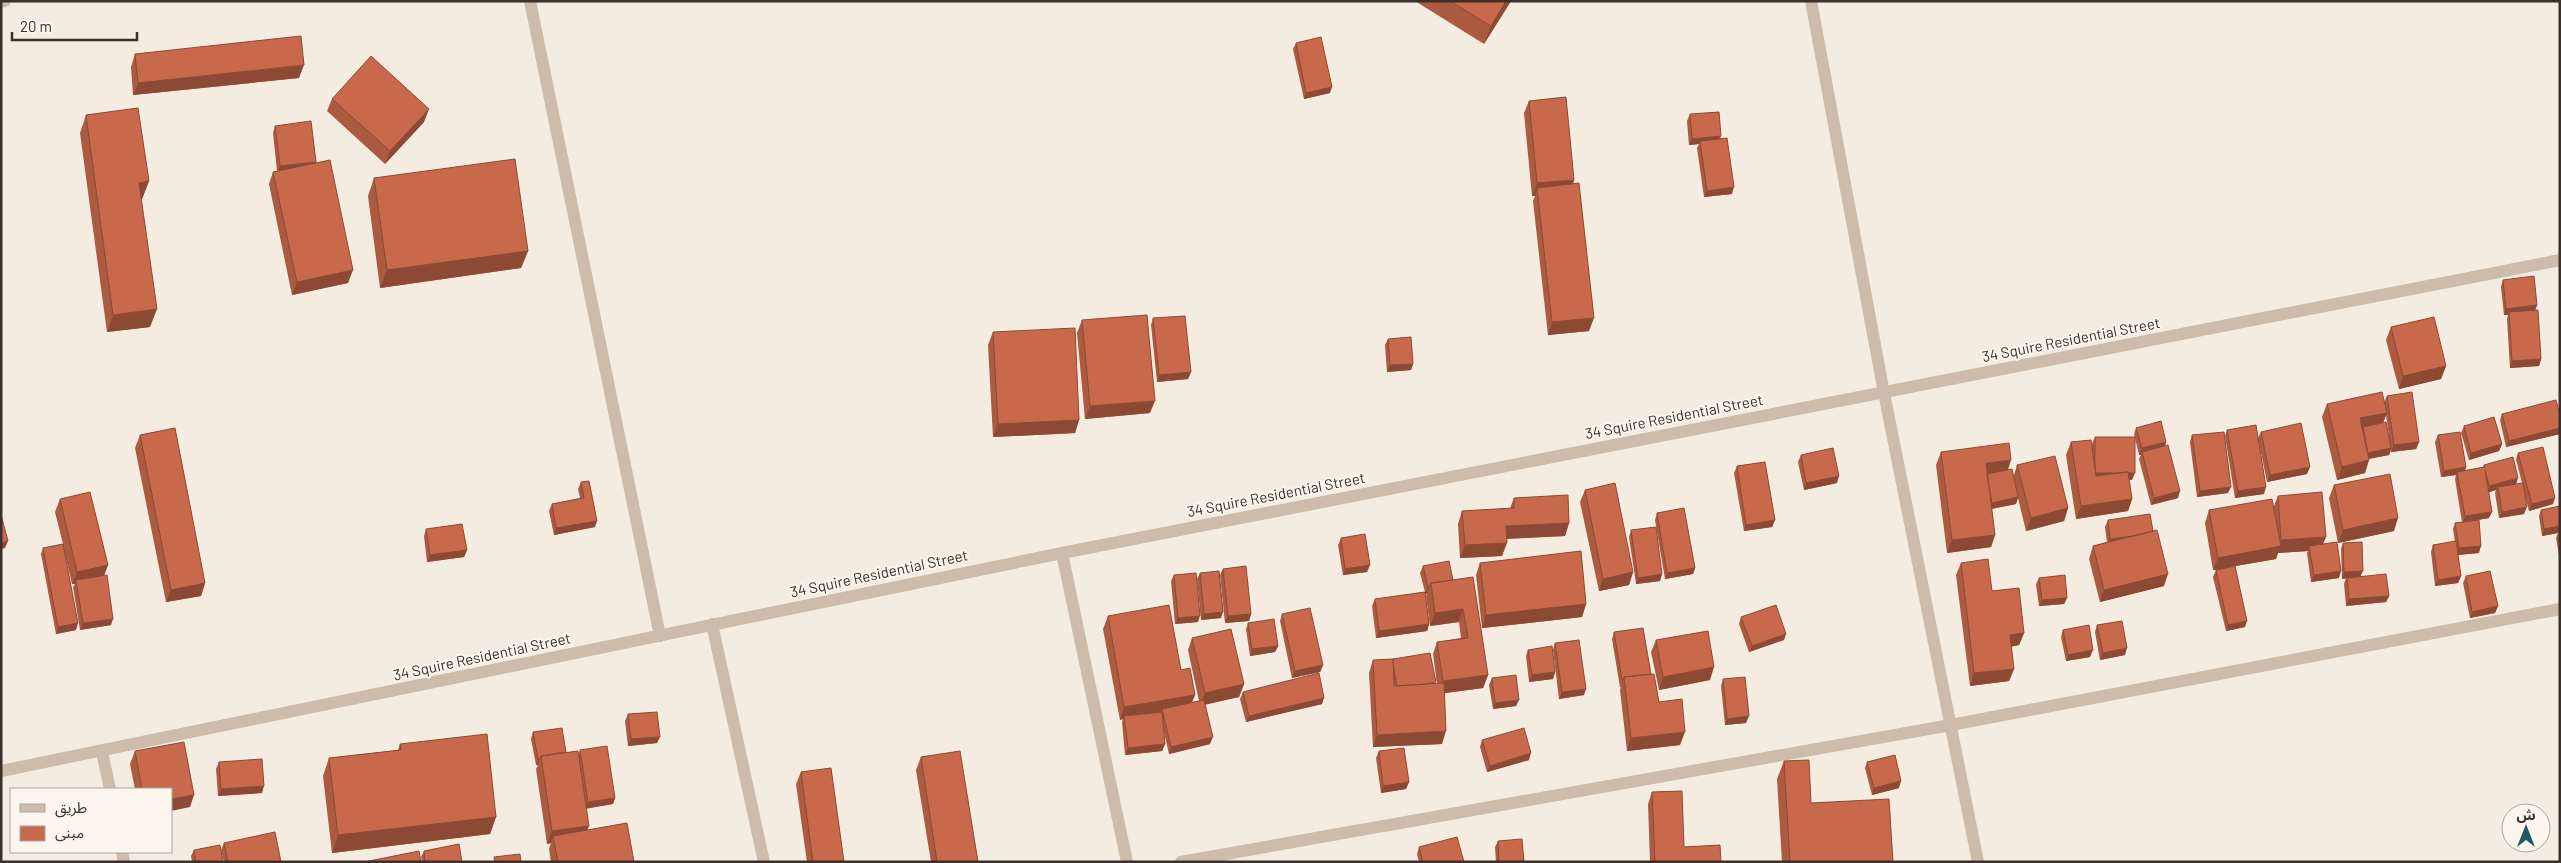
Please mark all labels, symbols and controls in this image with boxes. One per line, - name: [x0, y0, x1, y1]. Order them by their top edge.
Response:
- scale bar: [12, 10, 138, 42]
- text: 20 m: [20, 17, 52, 35]
- street label: 34 Squire Residential Street: [1980, 313, 2161, 365]
- street label: 34 Squire Residential Street: [1583, 390, 1764, 442]
- street label: 34 Squire Residential Street: [1185, 468, 1366, 520]
- street label: 34 Squire Residential Street: [788, 545, 969, 601]
- street label: 34 Squire Residential Street: [391, 628, 572, 684]
- legend: [10, 788, 172, 853]
- text: طريق: [55, 798, 87, 818]
- north arrow: [2501, 803, 2551, 853]
- text: ش: [2516, 806, 2536, 823]
- text: مبنى: [55, 823, 84, 842]

